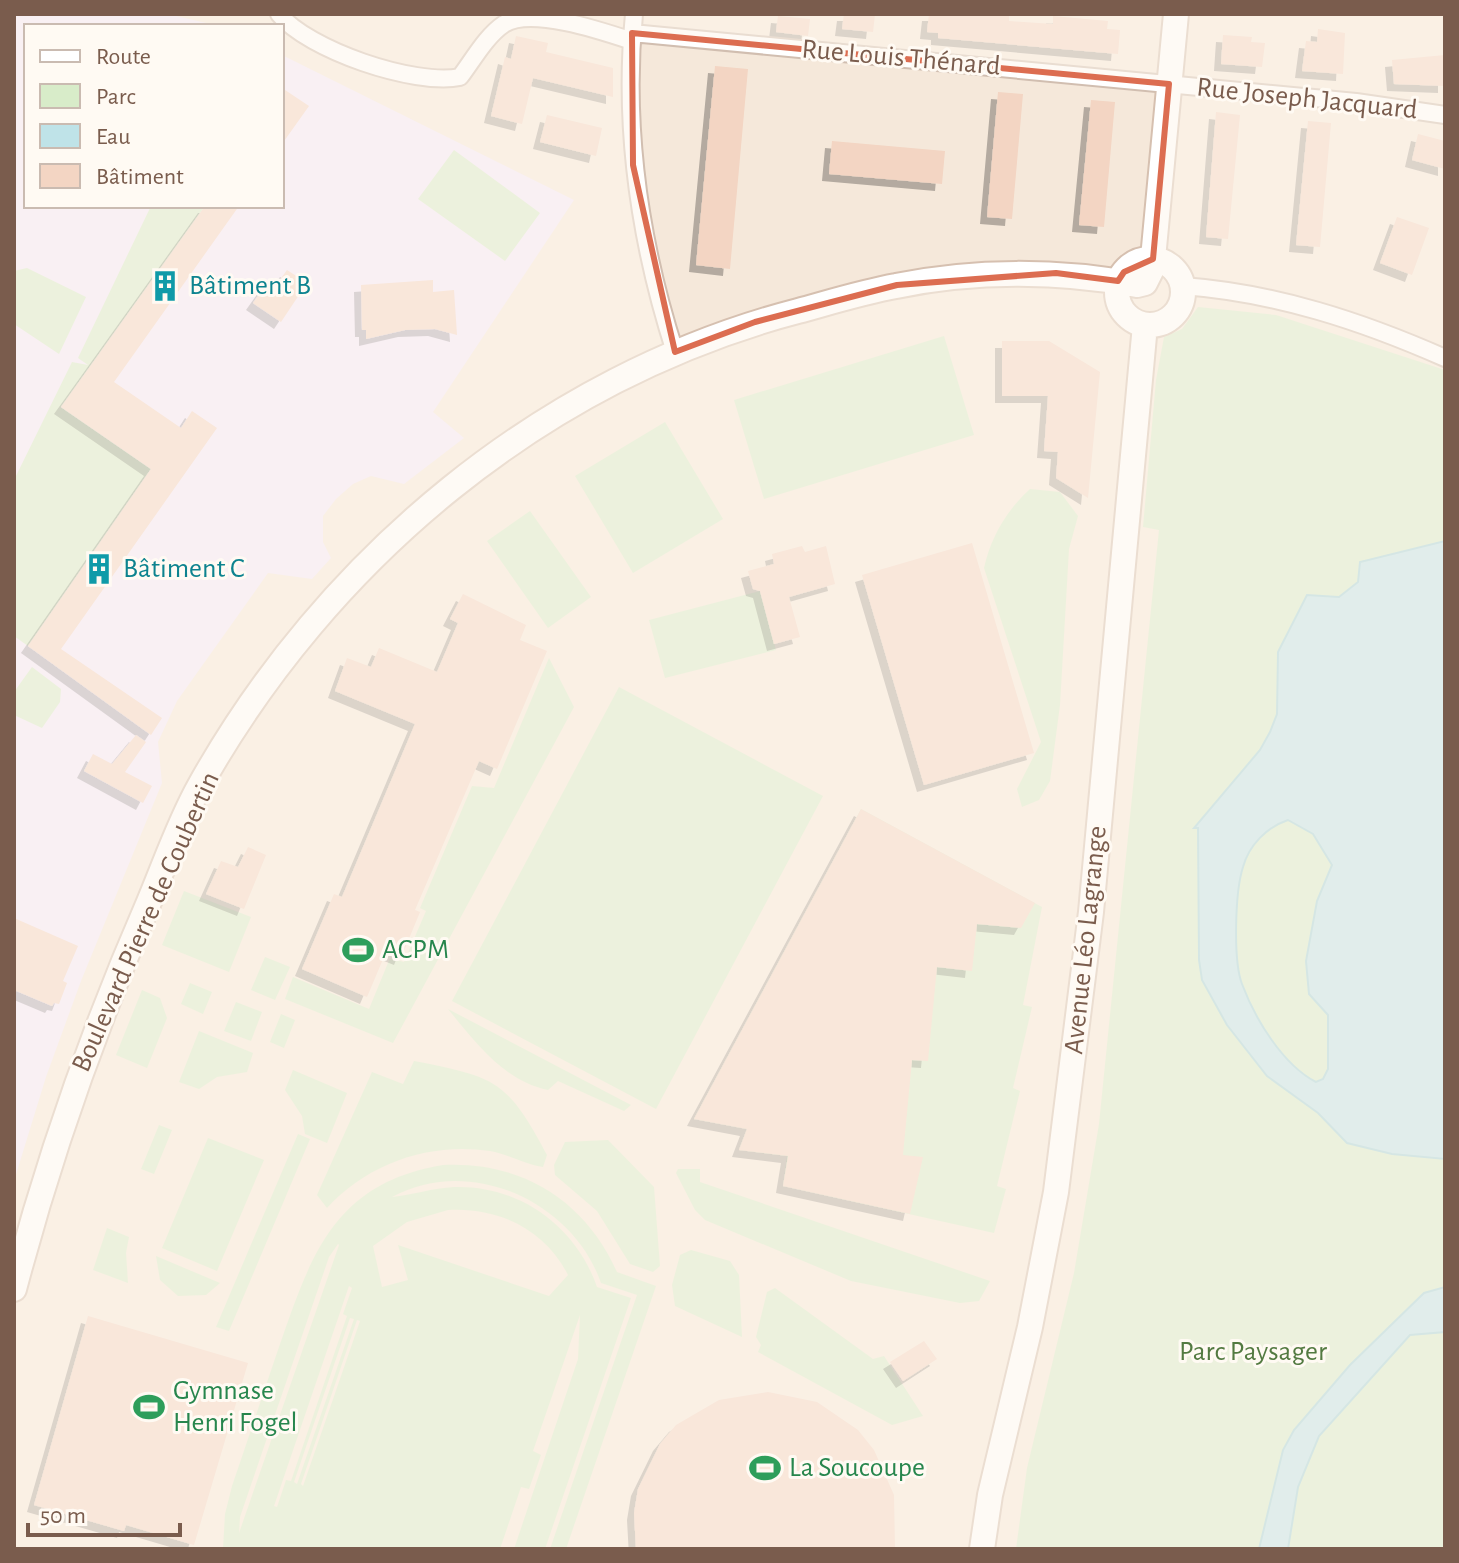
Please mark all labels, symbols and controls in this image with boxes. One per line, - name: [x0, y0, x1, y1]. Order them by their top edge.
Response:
- legend: [24, 24, 284, 208]
- street label: Rue Louis Thénard: [800, 35, 1002, 81]
- text: Route: [96, 45, 151, 69]
- street label: Rue Joseph Jacquard: [1195, 73, 1419, 125]
- text: Parc: [96, 85, 136, 109]
- text: Eau: [96, 125, 130, 149]
- text: Bâtiment: [96, 165, 184, 189]
- building icon: Bâtiment B: [148, 269, 182, 303]
- place label: Bâtiment B: [189, 272, 311, 300]
- building icon: Bâtiment C: [82, 552, 116, 586]
- place label: Bâtiment C: [123, 555, 245, 583]
- street label: Boulevard Pierre de Coubertin: [67, 768, 225, 1076]
- street label: Avenue Léo Lagrange: [1060, 824, 1112, 1056]
- sports icon: ACPM: [341, 933, 375, 967]
- place label: ACPM: [382, 936, 449, 964]
- park label: Parc Paysager: [1179, 1338, 1327, 1366]
- place label: Gymnase Henri Fogel: [173, 1377, 297, 1437]
- sports icon: Gymnase Henri Fogel: [132, 1390, 166, 1424]
- sports icon: La Soucoupe: [748, 1451, 782, 1485]
- place label: La Soucoupe: [789, 1454, 925, 1482]
- scale bar: [28, 1487, 180, 1537]
- text: 50 m: [40, 1504, 86, 1528]

